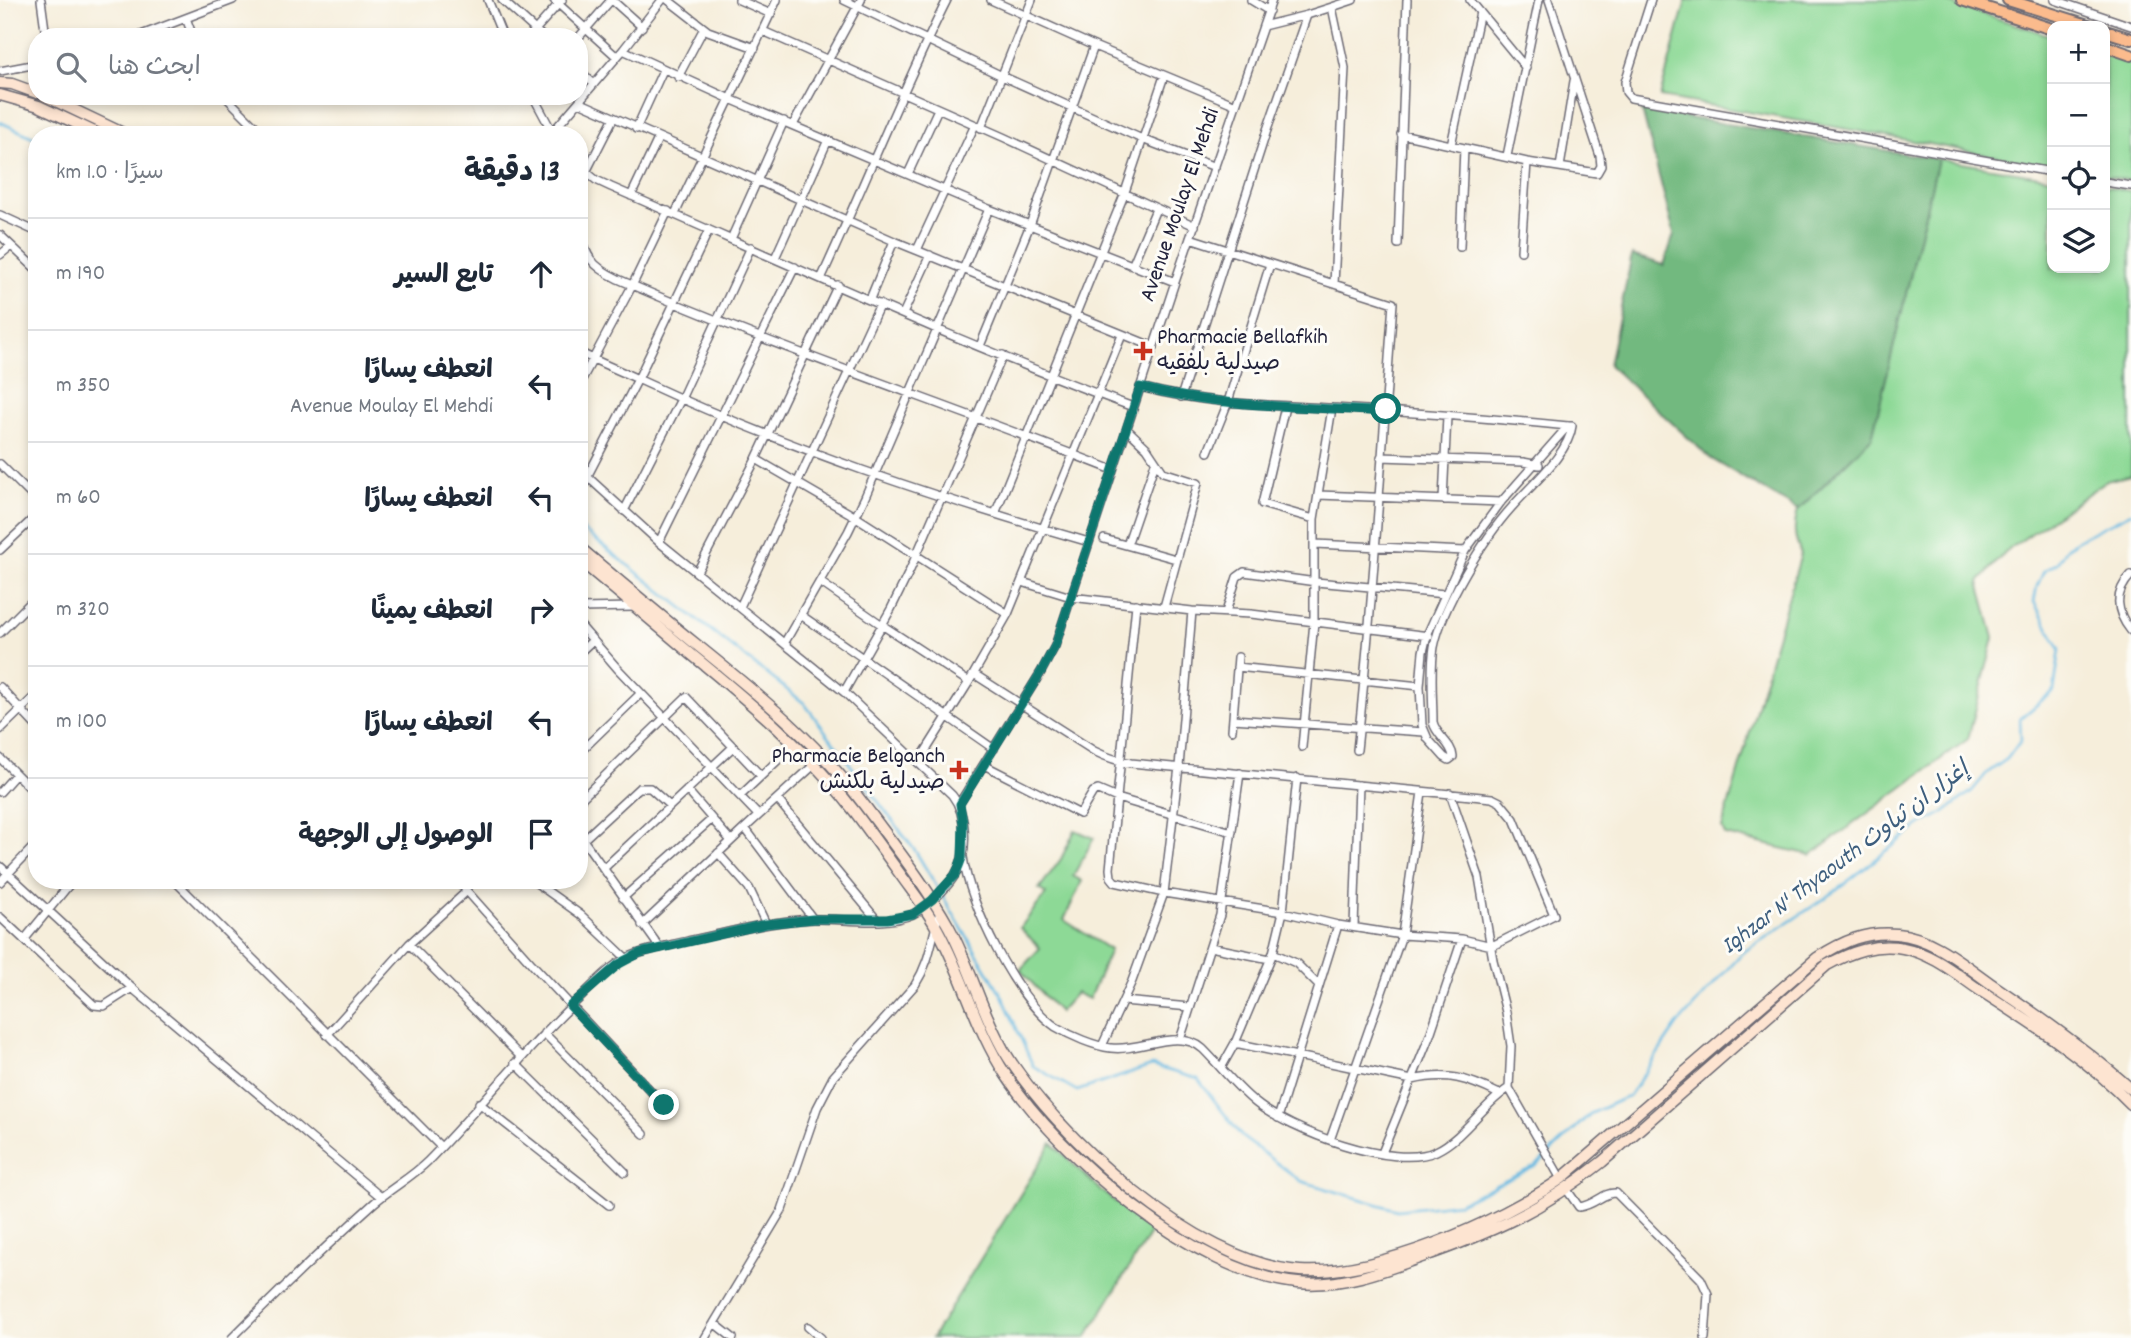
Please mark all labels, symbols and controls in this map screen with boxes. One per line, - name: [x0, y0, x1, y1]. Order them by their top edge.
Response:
- map controls: [2047, 21, 2110, 273]
- button: +: [2047, 21, 2110, 84]
- search box: [28, 28, 588, 105]
- icon: search: [52, 48, 90, 86]
- text: ابحث هنا: [108, 50, 201, 87]
- button: −: [2047, 84, 2110, 147]
- street label: Avenue Moulay El Mehdi: [1132, 104, 1230, 306]
- button: locate: [2047, 147, 2110, 210]
- text: 13 دقيقة: [464, 153, 560, 196]
- text: سيرًا · 1.0 km: [56, 157, 164, 190]
- button: layers: [2047, 210, 2110, 273]
- icon: ahead: [522, 255, 560, 293]
- text: 190 m: [56, 258, 105, 291]
- text: تابع السير: [394, 258, 493, 295]
- place label: Pharmacie Bellafkih صيدلية بلفقيه: [1157, 322, 1328, 381]
- marker: Pharmacie Bellafkih صيدلية بلفقيه: [1135, 343, 1151, 359]
- text: انعطف يسارًا: [364, 353, 493, 390]
- icon: left: [522, 367, 560, 405]
- text: 350 m: [56, 370, 111, 403]
- text: Avenue Moulay El Mehdi: [290, 391, 493, 424]
- route start: [1370, 393, 1401, 424]
- icon: left: [522, 479, 560, 517]
- text: 60 m: [56, 482, 101, 515]
- text: انعطف يسارًا: [364, 482, 493, 519]
- icon: right: [522, 591, 560, 629]
- text: 320 m: [56, 594, 110, 627]
- text: انعطف يمينًا: [371, 594, 493, 631]
- icon: left: [522, 703, 560, 741]
- text: 100 m: [56, 706, 107, 739]
- text: انعطف يسارًا: [364, 706, 493, 743]
- place label: Pharmacie Belganch صيدلية بلكنش: [772, 741, 945, 800]
- water label: Ighzar N' Thyaouth إغزار ان ثياوث: [1715, 752, 1980, 964]
- marker: Pharmacie Belganch صيدلية بلكنش: [951, 762, 967, 778]
- icon: arrive: [522, 815, 560, 853]
- text: الوصول إلى الوجهة: [298, 818, 493, 855]
- route end: [648, 1089, 679, 1120]

